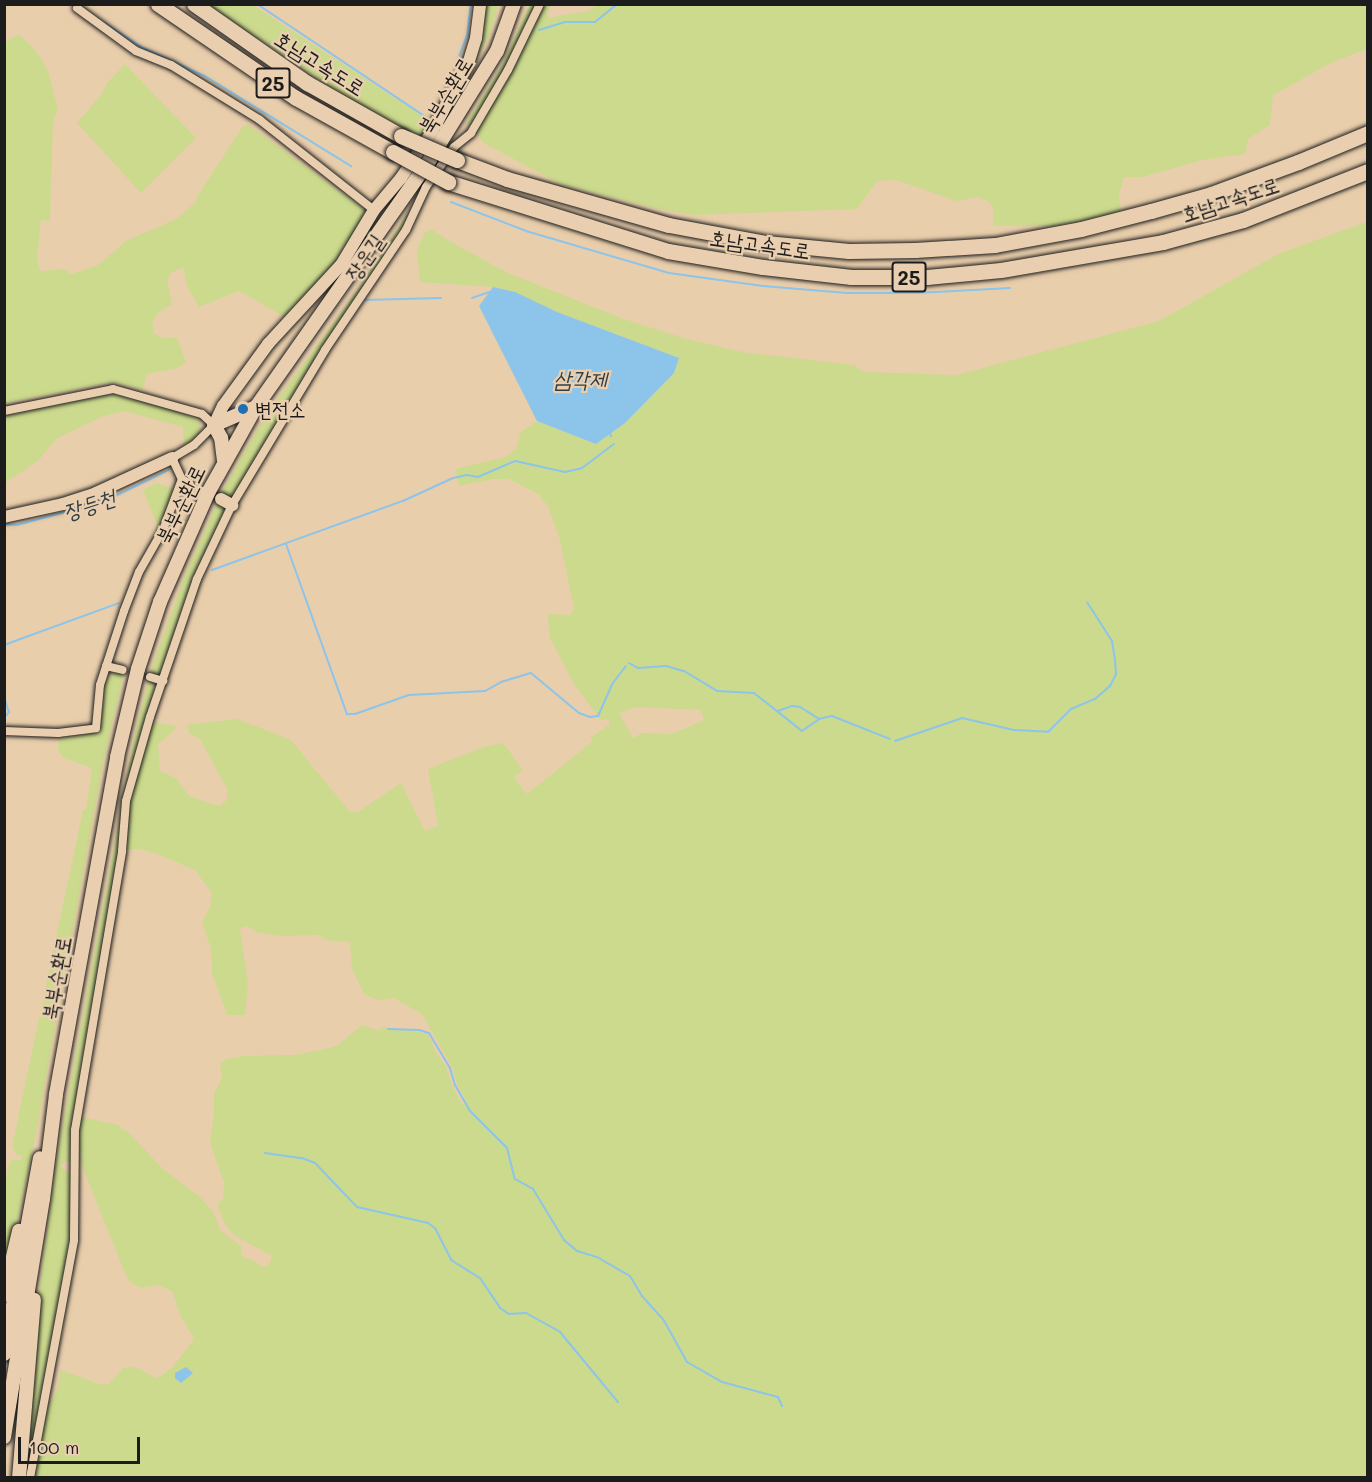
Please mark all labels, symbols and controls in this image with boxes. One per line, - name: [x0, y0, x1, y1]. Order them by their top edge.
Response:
- street label: 호남고속도로: [270, 25, 370, 101]
- street label: 북부순환로: [412, 52, 478, 138]
- road number: 25: [255, 66, 291, 100]
- street label: 호남고속도로: [1178, 171, 1282, 227]
- street label: 호남고속도로: [708, 224, 812, 264]
- street label: 장운길: [339, 229, 389, 285]
- road number: 25: [891, 260, 927, 294]
- water label: 삼각제: [553, 366, 607, 392]
- place label: 변전소: [255, 396, 306, 422]
- marker: 변전소: [236, 402, 250, 416]
- street label: 북부순환로: [150, 461, 210, 547]
- water label: 장등천: [60, 483, 118, 525]
- street label: 북부순환로: [36, 934, 76, 1022]
- scale bar: [21, 1425, 142, 1463]
- text: 100 m: [29, 1435, 79, 1459]

